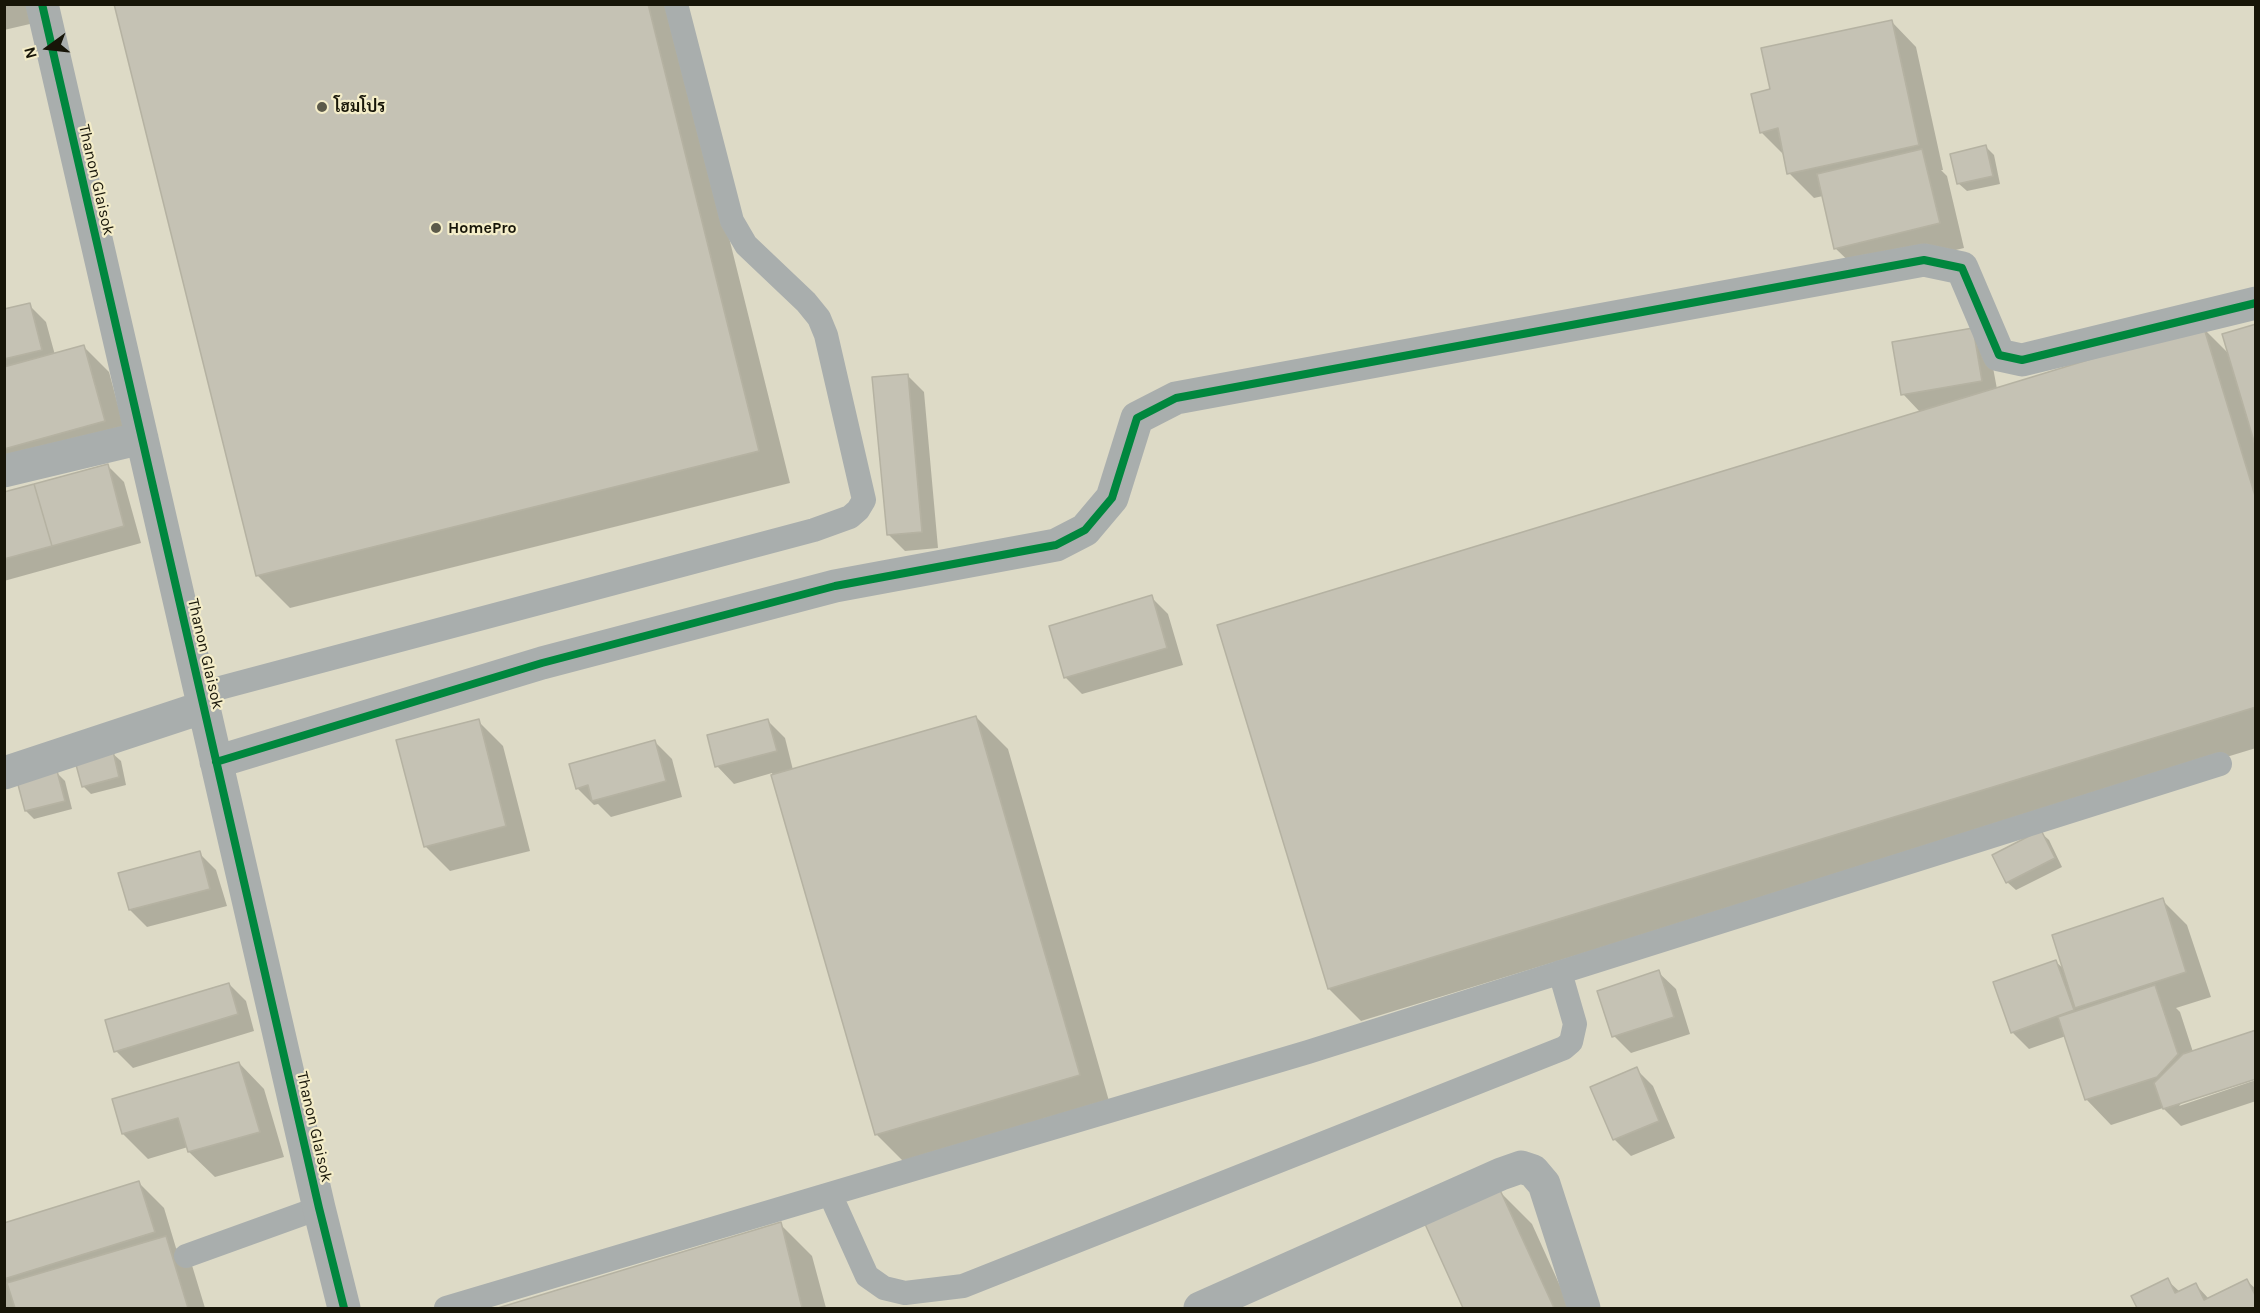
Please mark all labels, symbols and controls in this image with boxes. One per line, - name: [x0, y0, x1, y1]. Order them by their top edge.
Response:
- north arrow: [18, 18, 78, 78]
- text: N: [19, 45, 41, 61]
- place label: โฮมโปร: [334, 97, 385, 117]
- marker: โฮมโปร: [315, 100, 329, 114]
- street label: Thanon Glaisok: [74, 123, 118, 237]
- place label: HomePro: [448, 218, 517, 238]
- marker: HomePro: [429, 221, 443, 235]
- street label: Thanon Glaisok: [183, 597, 227, 711]
- street label: Thanon Glaisok: [292, 1070, 336, 1184]

